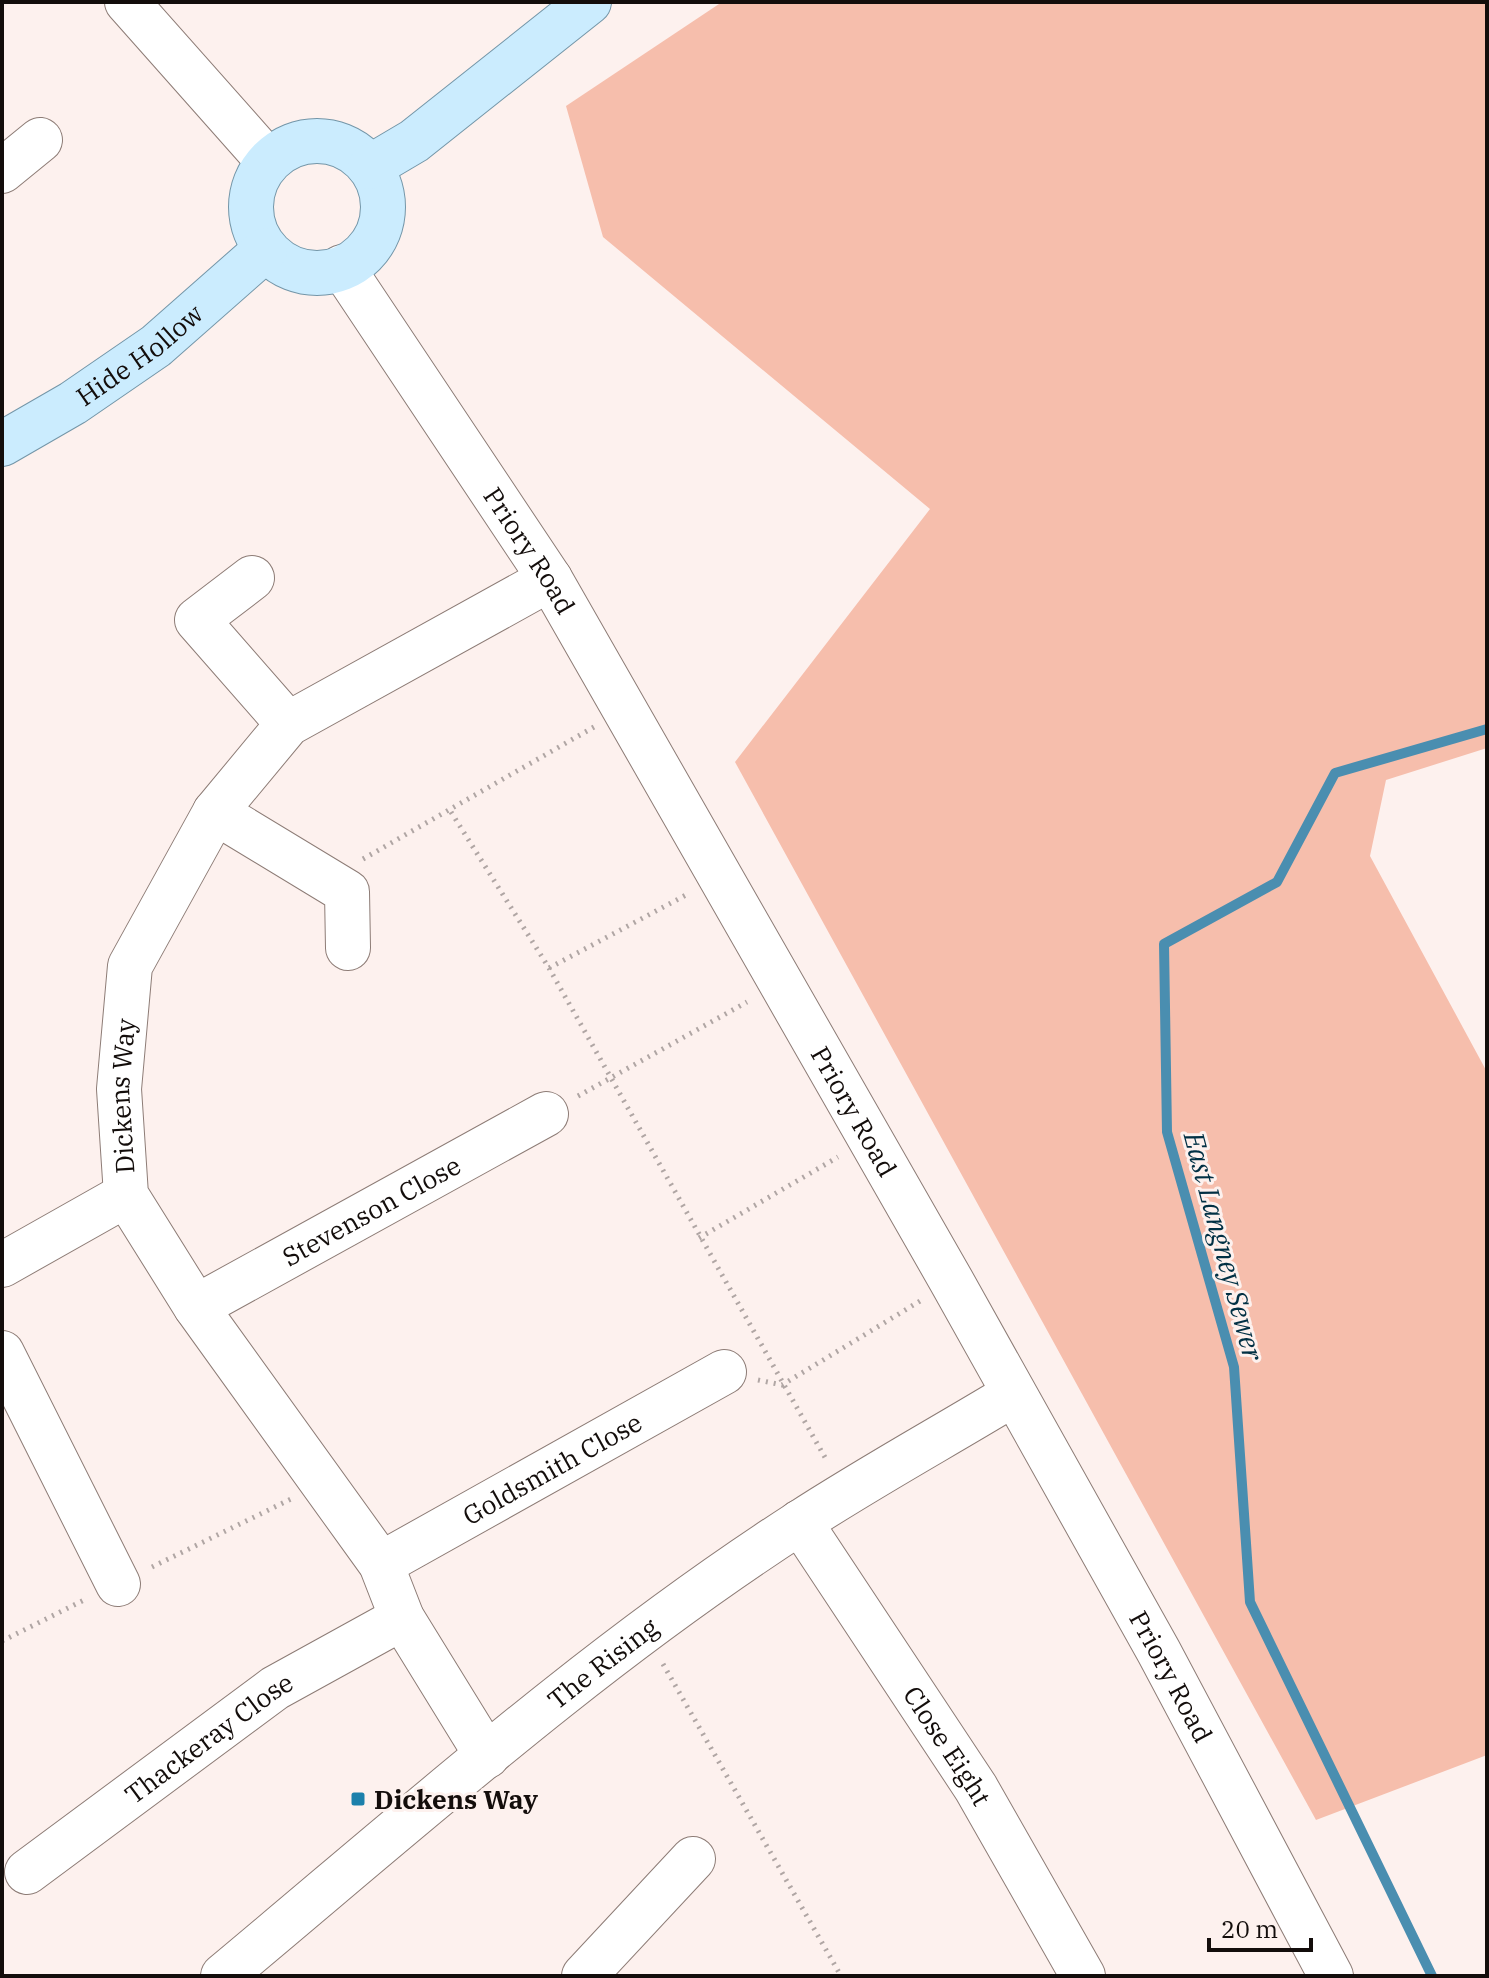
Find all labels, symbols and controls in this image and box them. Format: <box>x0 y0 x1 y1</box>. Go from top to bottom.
street label: Hide Hollow <box>69 296 209 413</box>
street label: Priory Road <box>476 480 583 620</box>
street label: Dickens Way <box>102 1017 142 1175</box>
street label: Priory Road <box>804 1040 905 1182</box>
water label: East Langney Sewer <box>1175 1127 1273 1365</box>
street label: Stevenson Close <box>276 1148 466 1273</box>
street label: Goldsmith Close <box>456 1405 648 1532</box>
street label: Priory Road <box>1122 1604 1221 1748</box>
street label: The Rising <box>540 1610 665 1716</box>
street label: Thackeray Close <box>118 1665 299 1811</box>
street label: Close Eight <box>896 1679 999 1811</box>
place label: Dickens Way <box>374 1782 538 1816</box>
marker: Dickens Way <box>349 1790 367 1808</box>
scale bar <box>1209 1902 1311 1952</box>
text: 20 m <box>1221 1913 1278 1945</box>

